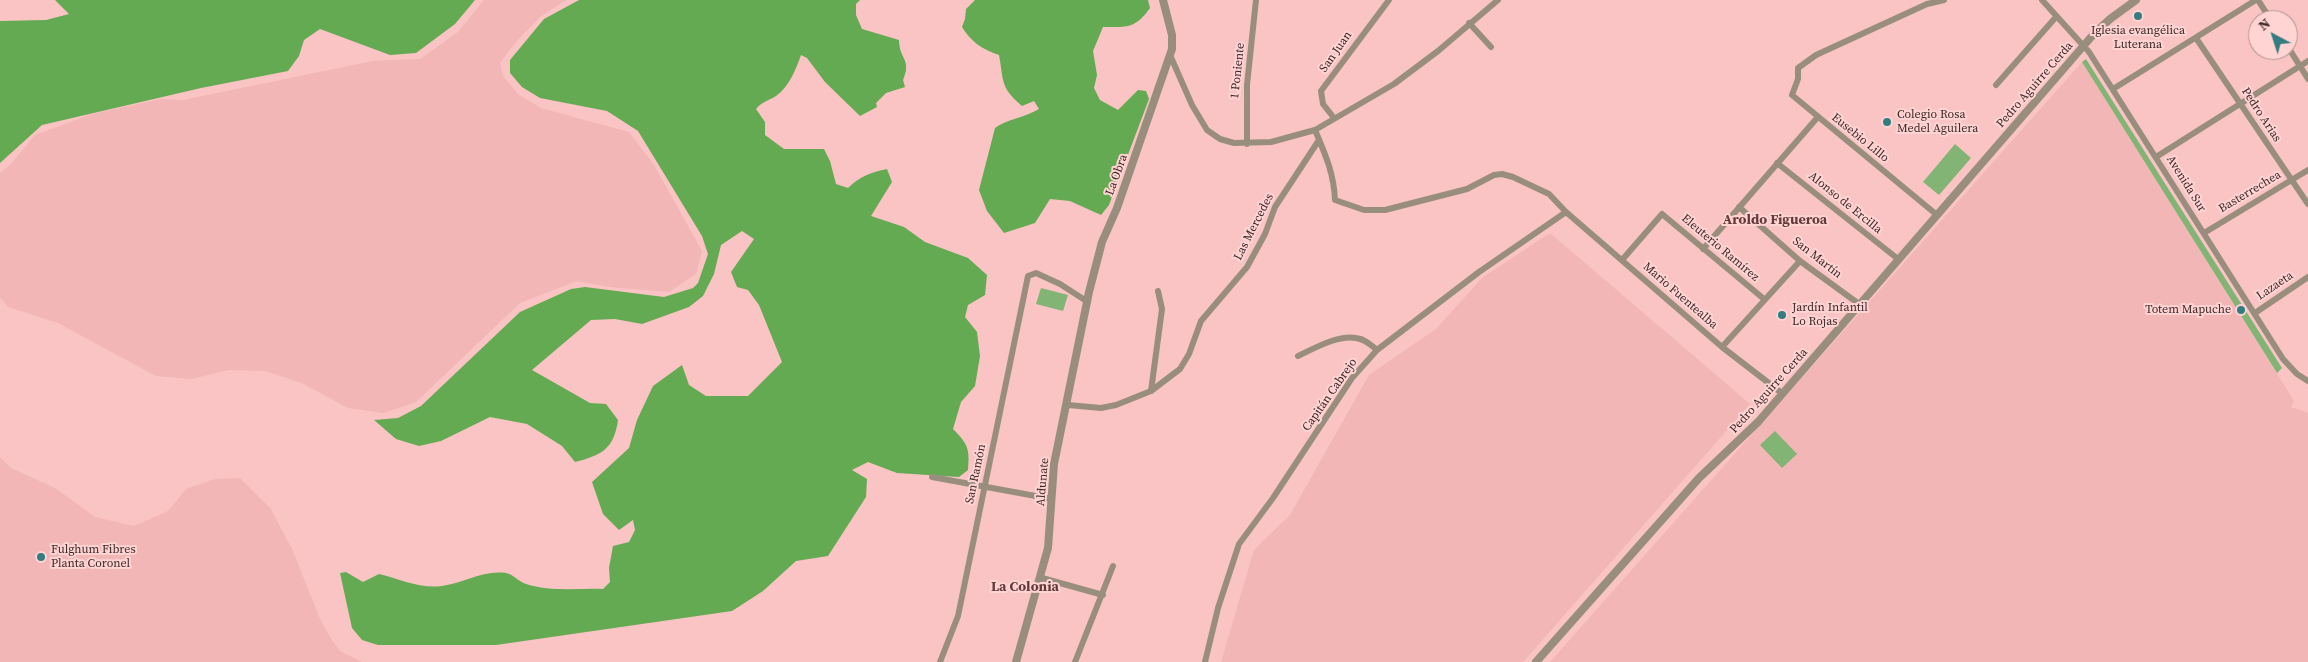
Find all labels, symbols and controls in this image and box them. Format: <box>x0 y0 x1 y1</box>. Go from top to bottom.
marker: Iglesia evangélica Luterana <box>2132 10 2144 22</box>
north arrow <box>2248 10 2298 60</box>
text: N <box>2254 13 2274 35</box>
place label: Iglesia evangélica Luterana <box>2091 24 2185 52</box>
street label: San Juan <box>1317 29 1355 75</box>
street label: Pedro Aguirre Cerda <box>1994 39 2076 131</box>
street label: 1 Poniente <box>1228 42 1248 100</box>
street label: Pedro Arias <box>2238 85 2284 145</box>
place label: Colegio Rosa Medel Aguilera <box>1897 108 1978 136</box>
street label: Eusebio Lillo <box>1828 110 1892 166</box>
marker: Colegio Rosa Medel Aguilera <box>1881 116 1893 128</box>
street label: La Obra <box>1103 153 1131 197</box>
street label: Avenida Sur <box>2163 153 2209 215</box>
street label: Basterrechea <box>2216 168 2284 216</box>
street label: Alonso de Ercilla <box>1805 169 1885 237</box>
street label: Las Mercedes <box>1231 191 1277 263</box>
street label: Eleuterio Ramírez <box>1678 211 1762 285</box>
district label: Aroldo Figueroa <box>1723 212 1827 228</box>
street label: San Martín <box>1789 234 1845 282</box>
street label: Mario Fuentealba <box>1640 260 1720 332</box>
street label: Lazaeta <box>2254 269 2296 303</box>
place label: Jardín Infantil Lo Rojas <box>1792 301 1868 329</box>
place label: Totem Mapuche <box>2145 303 2231 317</box>
marker: Totem Mapuche <box>2235 304 2247 316</box>
marker: Jardín Infantil Lo Rojas <box>1776 309 1788 321</box>
street label: Pedro Aguirre Cerda <box>1727 346 1811 436</box>
street label: Capitán Cabrejo <box>1300 356 1360 434</box>
street label: San Ramón <box>963 443 989 505</box>
street label: Aldunate <box>1034 457 1052 507</box>
place label: Fulghum Fibres Planta Coronel <box>51 543 136 571</box>
marker: Fulghum Fibres Planta Coronel <box>35 551 47 563</box>
district label: La Colonia <box>991 579 1059 595</box>

